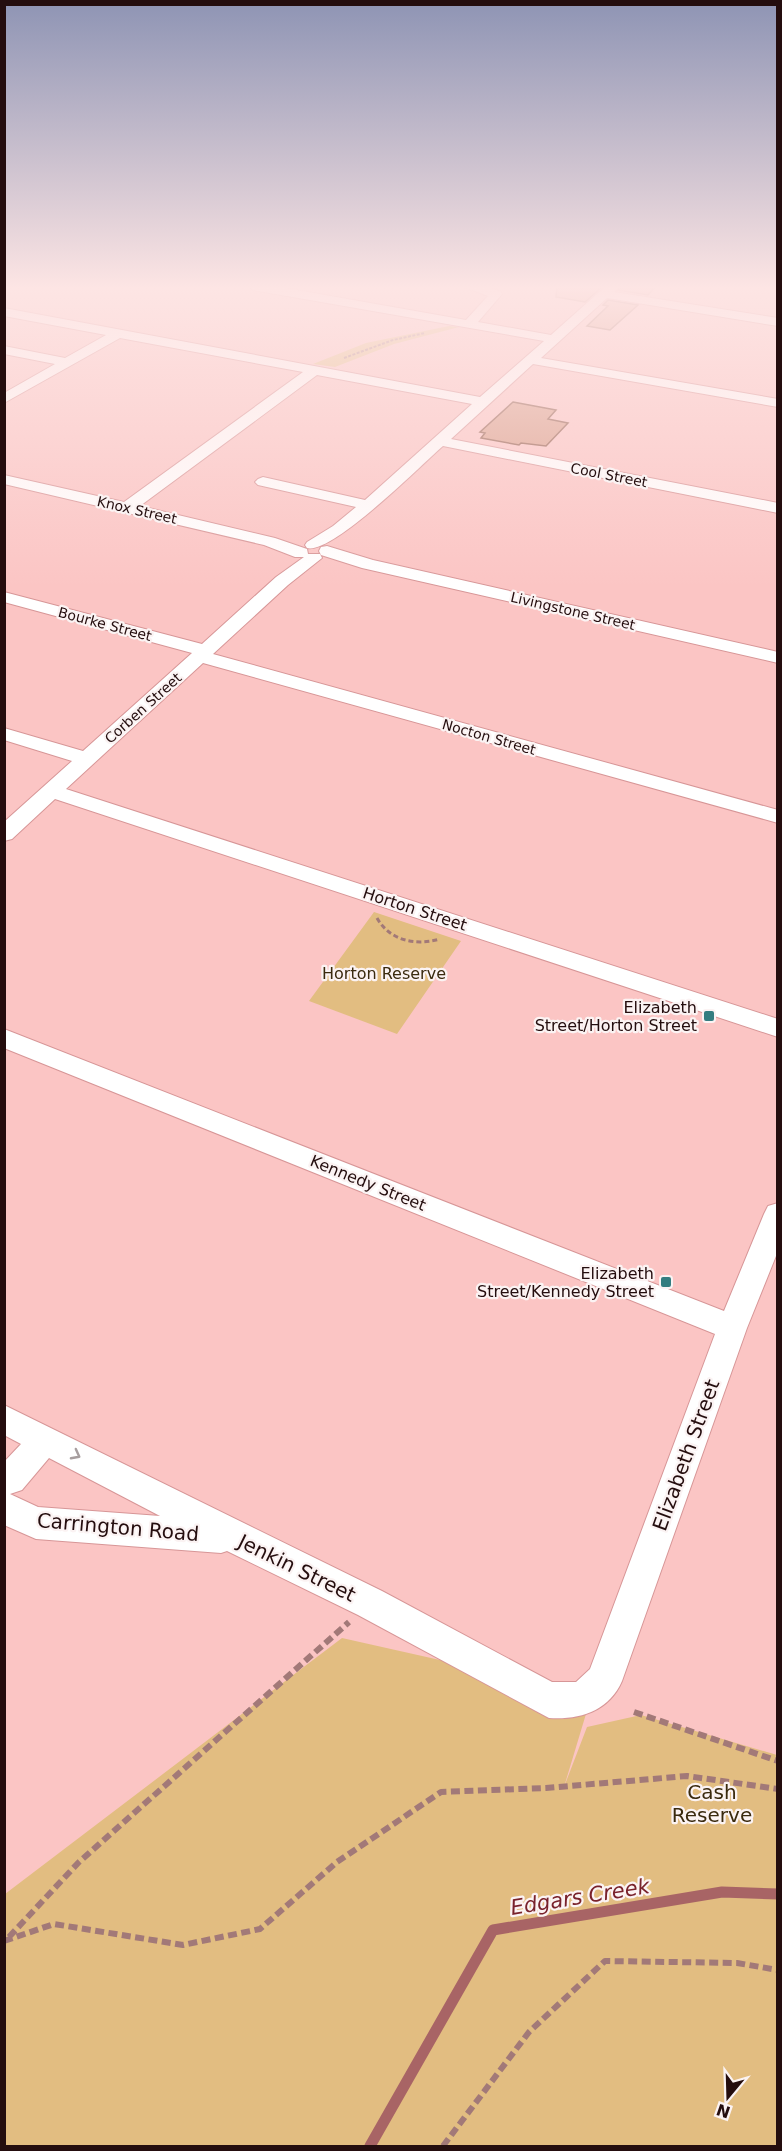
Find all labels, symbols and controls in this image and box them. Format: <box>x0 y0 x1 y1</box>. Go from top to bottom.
street label: Cool Street <box>569 460 649 490</box>
street label: Knox Street <box>96 493 179 527</box>
street label: Livingstone Street <box>509 589 637 633</box>
street label: Bourke Street <box>57 604 154 644</box>
street label: Corben Street <box>101 669 185 747</box>
street label: Nocton Street <box>440 716 538 758</box>
street label: Horton Street <box>361 883 469 935</box>
park label: Horton Reserve <box>322 964 446 983</box>
place label: Elizabeth Street/Horton Street <box>535 998 697 1035</box>
marker: Elizabeth Street/Horton Street <box>702 1009 716 1023</box>
street label: Kennedy Street <box>307 1151 429 1215</box>
place label: Elizabeth Street/Kennedy Street <box>477 1264 654 1301</box>
marker: Elizabeth Street/Kennedy Street <box>659 1275 673 1289</box>
street label: Elizabeth Street <box>648 1376 725 1534</box>
one-way arrow <box>69 1448 80 1459</box>
street label: Carrington Road <box>36 1508 200 1546</box>
street label: Jenkin Street <box>232 1528 360 1607</box>
park label: Cash Reserve <box>672 1780 752 1827</box>
water label: Edgars Creek <box>509 1874 652 1920</box>
north arrow <box>698 2067 758 2127</box>
text: N <box>714 2100 733 2122</box>

